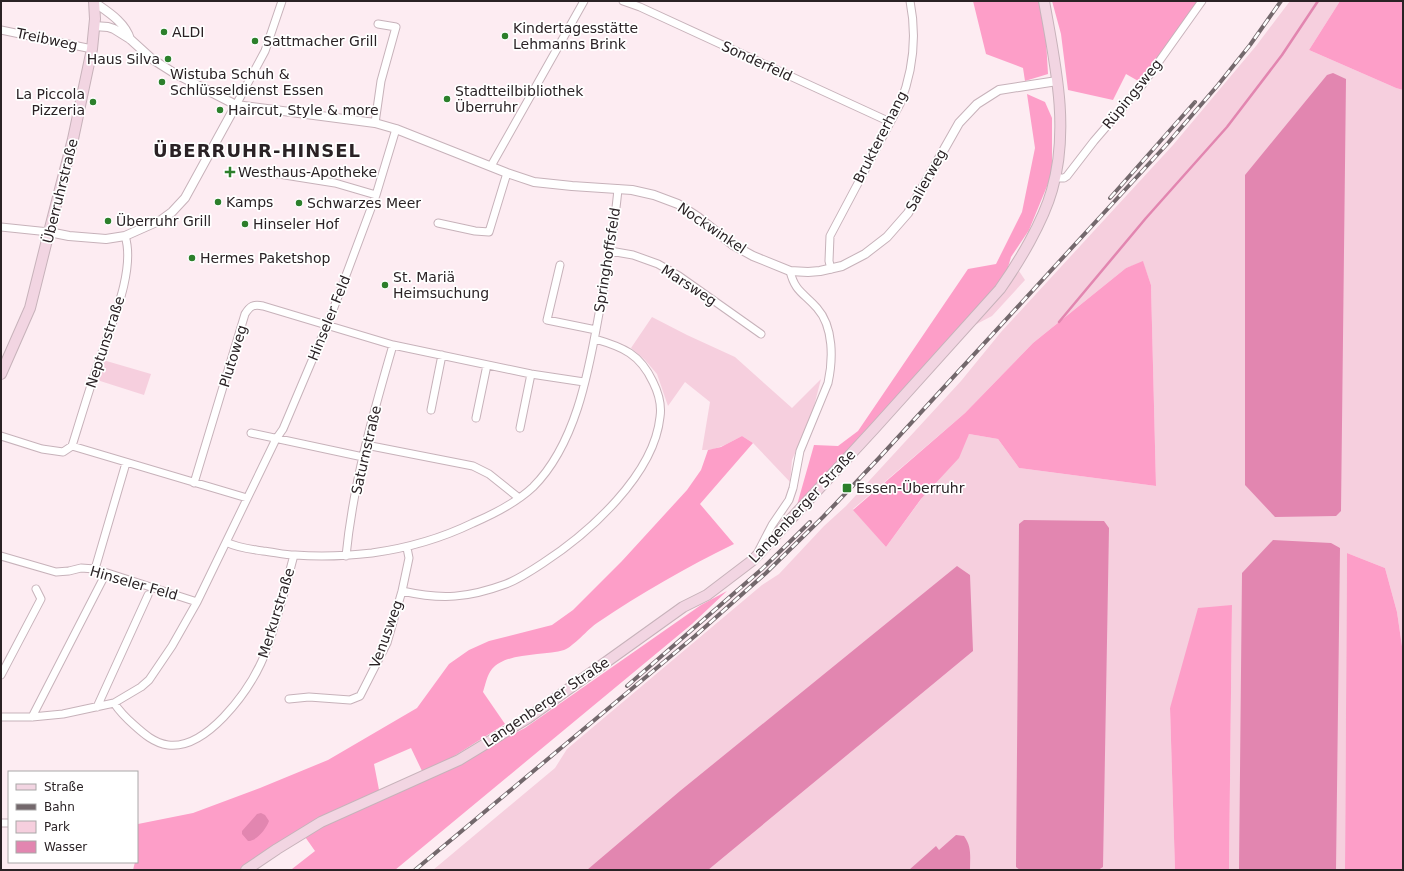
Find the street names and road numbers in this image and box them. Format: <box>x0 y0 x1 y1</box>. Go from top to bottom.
street label: Treibweg <box>14 24 79 53</box>
street label: Sonderfeld <box>719 38 795 84</box>
street label: Rüpingsweg <box>1099 56 1165 132</box>
street label: Bruktererhang <box>850 88 910 186</box>
street label: Überruhrstraße <box>38 137 81 245</box>
street label: Salierweg <box>902 146 950 214</box>
street label: Nockwinkel <box>675 199 749 257</box>
street label: Springhoffsfeld <box>591 206 623 314</box>
street label: Marsweg <box>658 261 720 309</box>
street label: Hinseler Feld <box>305 273 353 363</box>
street label: Neptunstraße <box>83 294 127 390</box>
street label: Plutoweg <box>216 323 250 389</box>
street label: Saturnstraße <box>348 404 384 496</box>
street label: Langenberger Straße <box>746 446 858 566</box>
street label: Hinseler Feld <box>88 563 180 603</box>
street label: Merkurstraße <box>255 566 297 660</box>
street label: Venusweg <box>366 598 406 670</box>
street label: Langenberger Straße <box>480 654 612 750</box>

